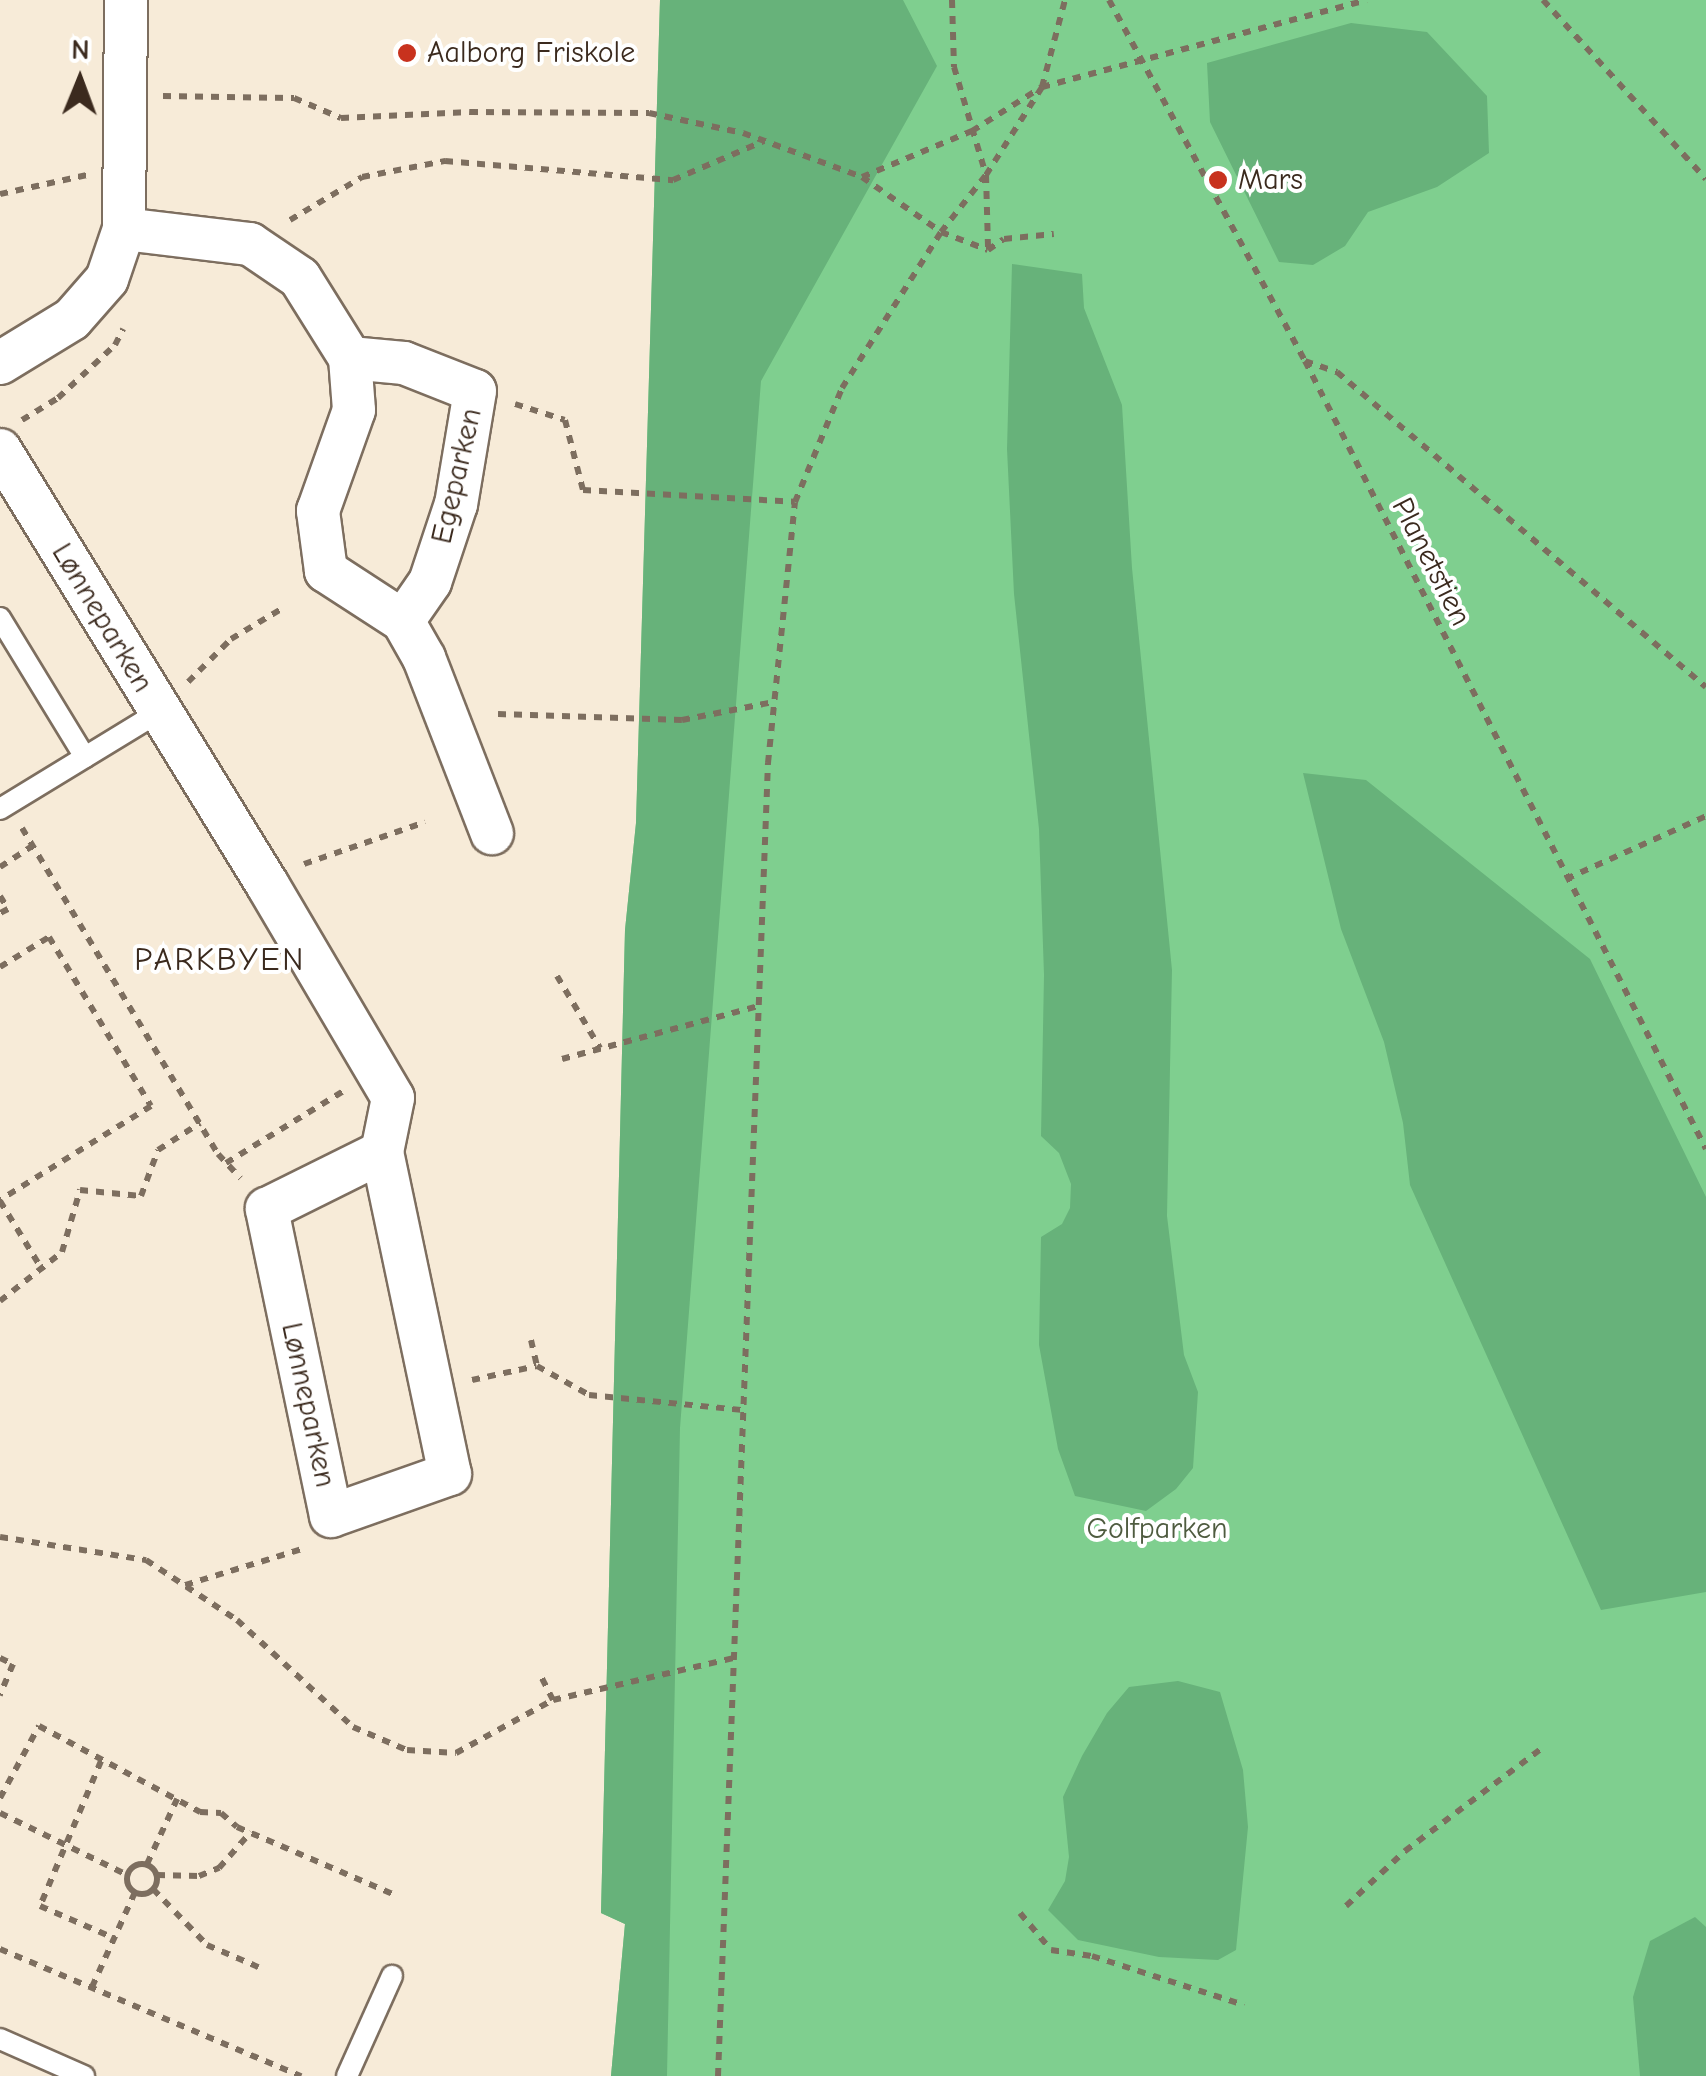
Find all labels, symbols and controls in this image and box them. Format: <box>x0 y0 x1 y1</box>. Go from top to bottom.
north arrow <box>30 30 130 130</box>
text: N <box>71 34 90 66</box>
place label: Aalborg Friskole <box>427 35 635 71</box>
marker: Aalborg Friskole <box>396 42 418 64</box>
place label: Mars <box>1238 162 1303 198</box>
marker: Mars <box>1207 169 1229 191</box>
street label: Egeparken <box>424 405 490 547</box>
street label: Planetstien <box>1384 492 1478 632</box>
street label: Lønneparken <box>43 537 161 699</box>
district label: PARKBYEN <box>134 941 306 979</box>
street label: Lønneparken <box>273 1319 343 1491</box>
park label: Golfparken <box>1086 1511 1228 1547</box>

